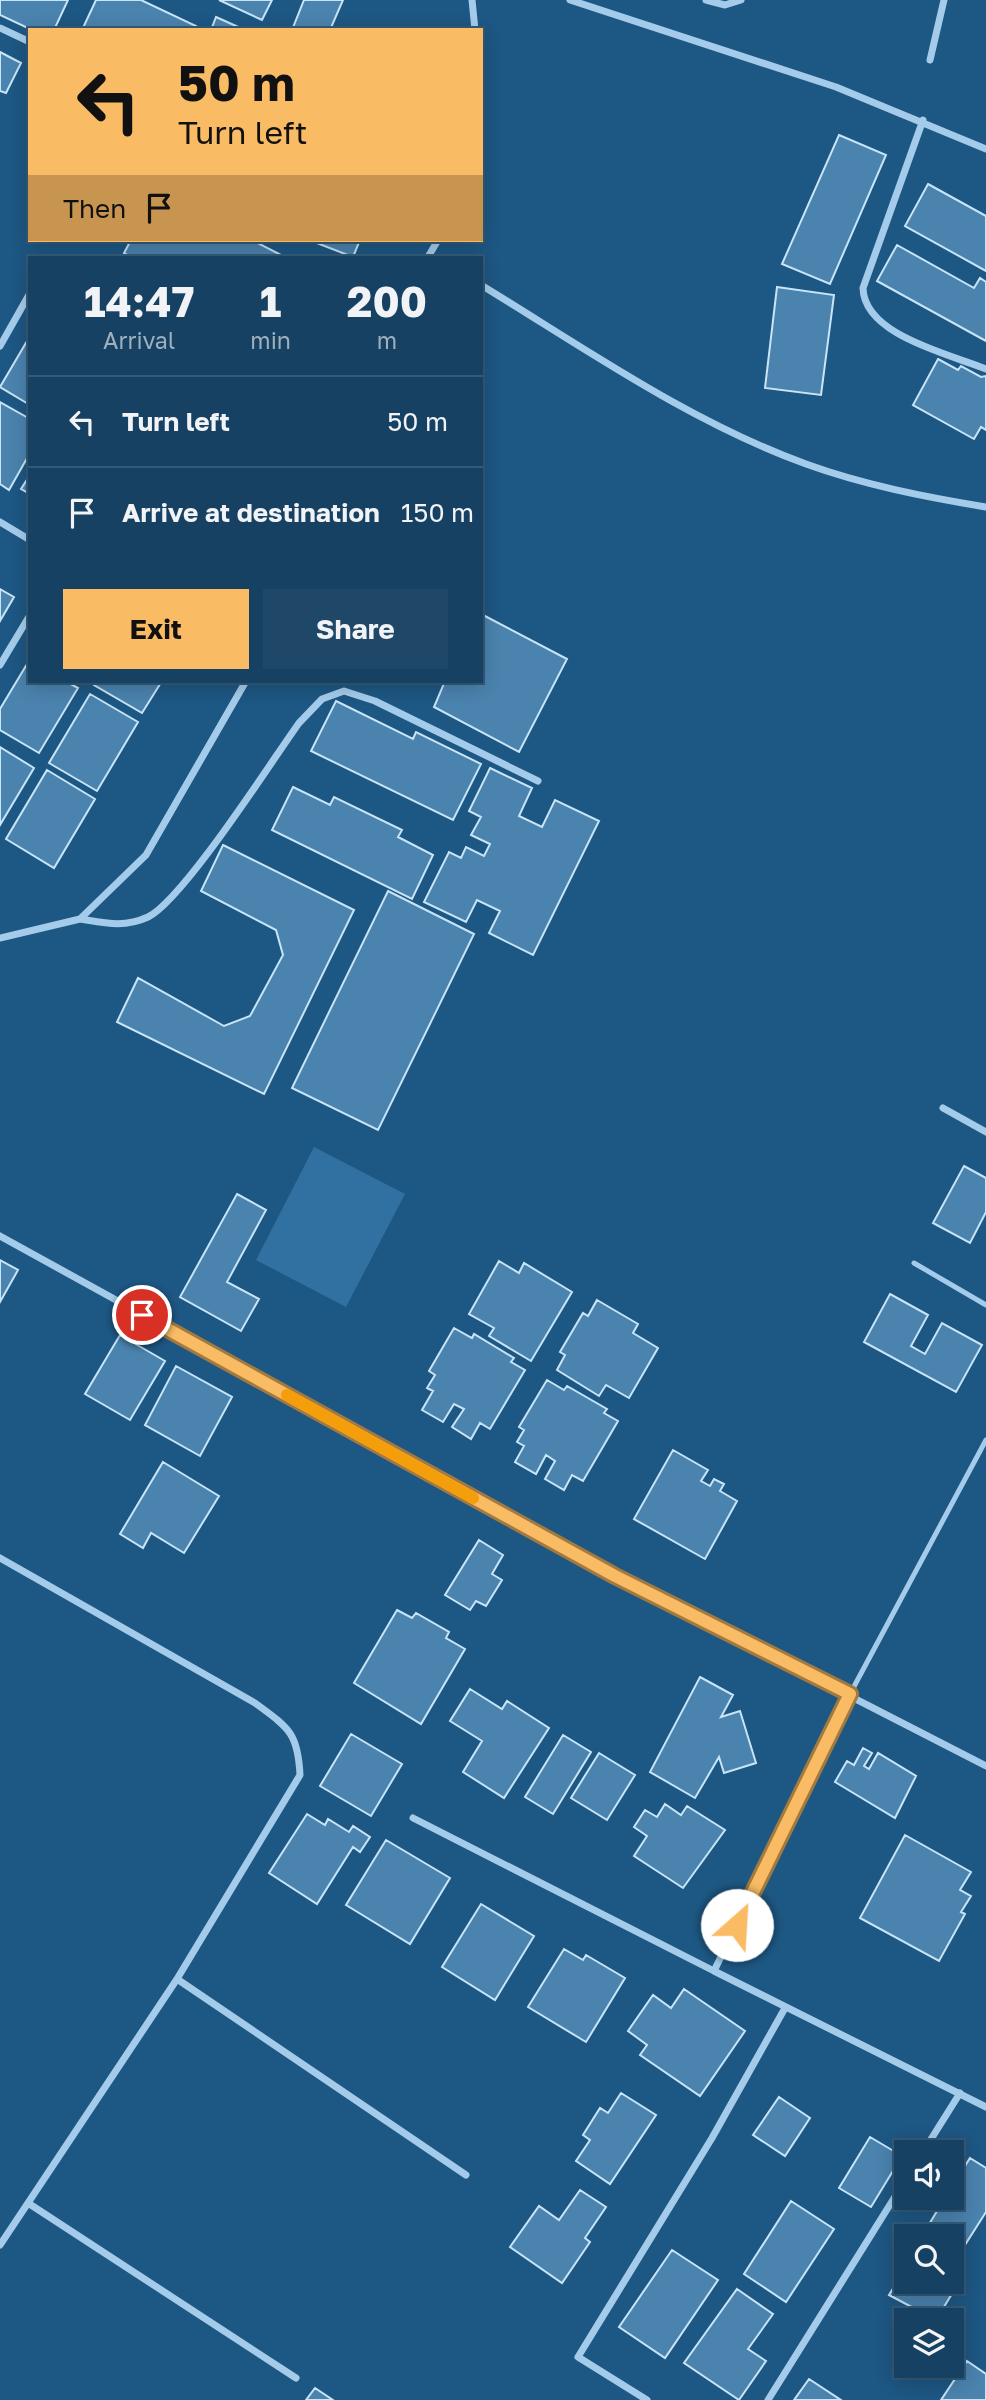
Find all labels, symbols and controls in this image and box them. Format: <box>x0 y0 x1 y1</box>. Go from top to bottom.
text: 50 m <box>178 53 295 112</box>
icon: left <box>63 56 154 147</box>
text: Turn left <box>178 113 307 151</box>
icon: arrive <box>140 189 178 227</box>
text: Then <box>63 193 126 224</box>
text: 14:47 <box>84 276 194 326</box>
text: 1 <box>260 276 281 326</box>
text: 200 <box>347 276 427 326</box>
text: Arrival <box>103 326 175 354</box>
text: min <box>250 326 291 354</box>
text: m <box>377 326 397 354</box>
icon: left <box>63 403 101 441</box>
text: Turn left <box>122 406 230 437</box>
text: 50 m <box>387 406 448 437</box>
icon: arrive <box>63 494 101 532</box>
text: Arrive at destination <box>122 497 380 528</box>
text: 150 m <box>401 497 474 528</box>
button: Exit <box>63 589 249 669</box>
button: Share <box>263 589 448 669</box>
pin <box>112 1285 172 1345</box>
icon: arrive <box>123 1296 161 1334</box>
position arrow <box>700 1888 774 1962</box>
map controls <box>894 2140 964 2378</box>
button: sound <box>894 2140 964 2210</box>
button: search <box>894 2224 964 2294</box>
button: layers <box>894 2308 964 2378</box>

